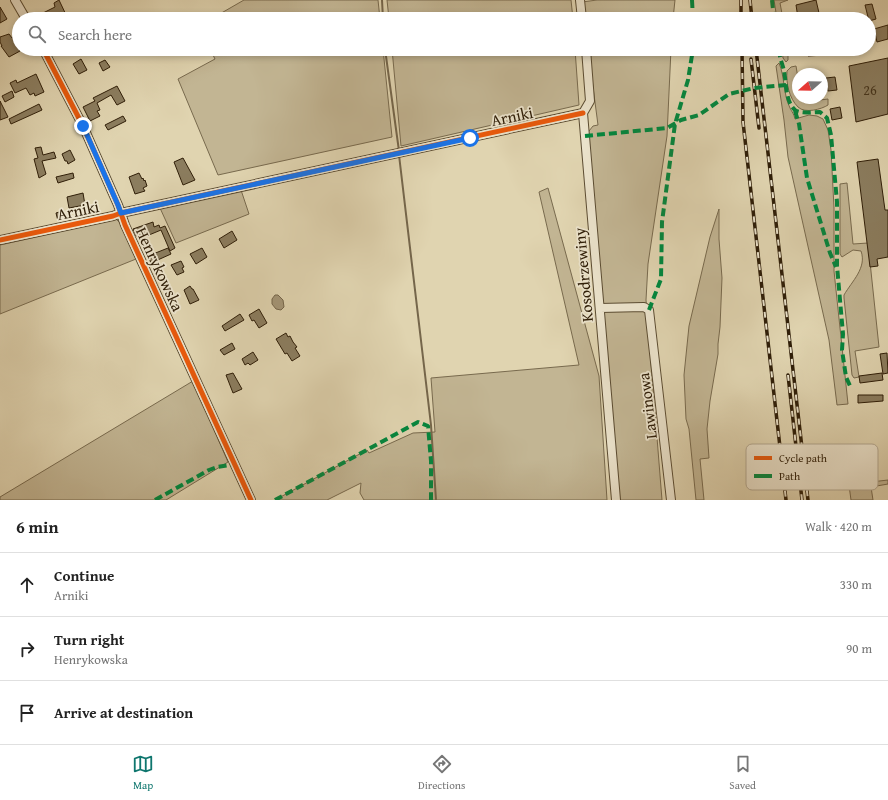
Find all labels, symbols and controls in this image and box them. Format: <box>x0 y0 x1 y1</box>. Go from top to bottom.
search box <box>12 12 876 56</box>
icon: search <box>26 23 48 45</box>
text: Search here <box>58 24 132 45</box>
north arrow <box>792 68 828 104</box>
house number: 26 <box>863 80 877 100</box>
street label: Arniki <box>489 100 536 132</box>
route end <box>74 117 92 135</box>
route start <box>461 129 479 147</box>
street label: Arniki <box>55 194 102 226</box>
street label: Henrykowska <box>130 223 190 316</box>
street label: Kosodrzewiny <box>567 227 599 323</box>
street label: Lawinowa <box>631 371 663 440</box>
legend <box>746 444 878 490</box>
text: Cycle path <box>779 450 828 466</box>
text: Path <box>779 468 801 484</box>
text: 6 min <box>16 514 58 539</box>
text: Walk · 420 m <box>805 517 872 536</box>
text: Continue <box>54 565 115 586</box>
icon: ahead <box>16 574 38 596</box>
text: 330 m <box>840 575 872 594</box>
text: Arniki <box>54 586 88 605</box>
text: Turn right <box>54 629 125 650</box>
icon: right <box>16 638 38 660</box>
text: 90 m <box>846 639 872 658</box>
text: Henrykowska <box>54 650 128 669</box>
icon: arrive <box>16 702 38 724</box>
text: Arrive at destination <box>54 702 193 723</box>
tab: Map <box>132 753 154 793</box>
tab: Directions <box>418 753 465 793</box>
tab: Saved <box>729 753 756 793</box>

